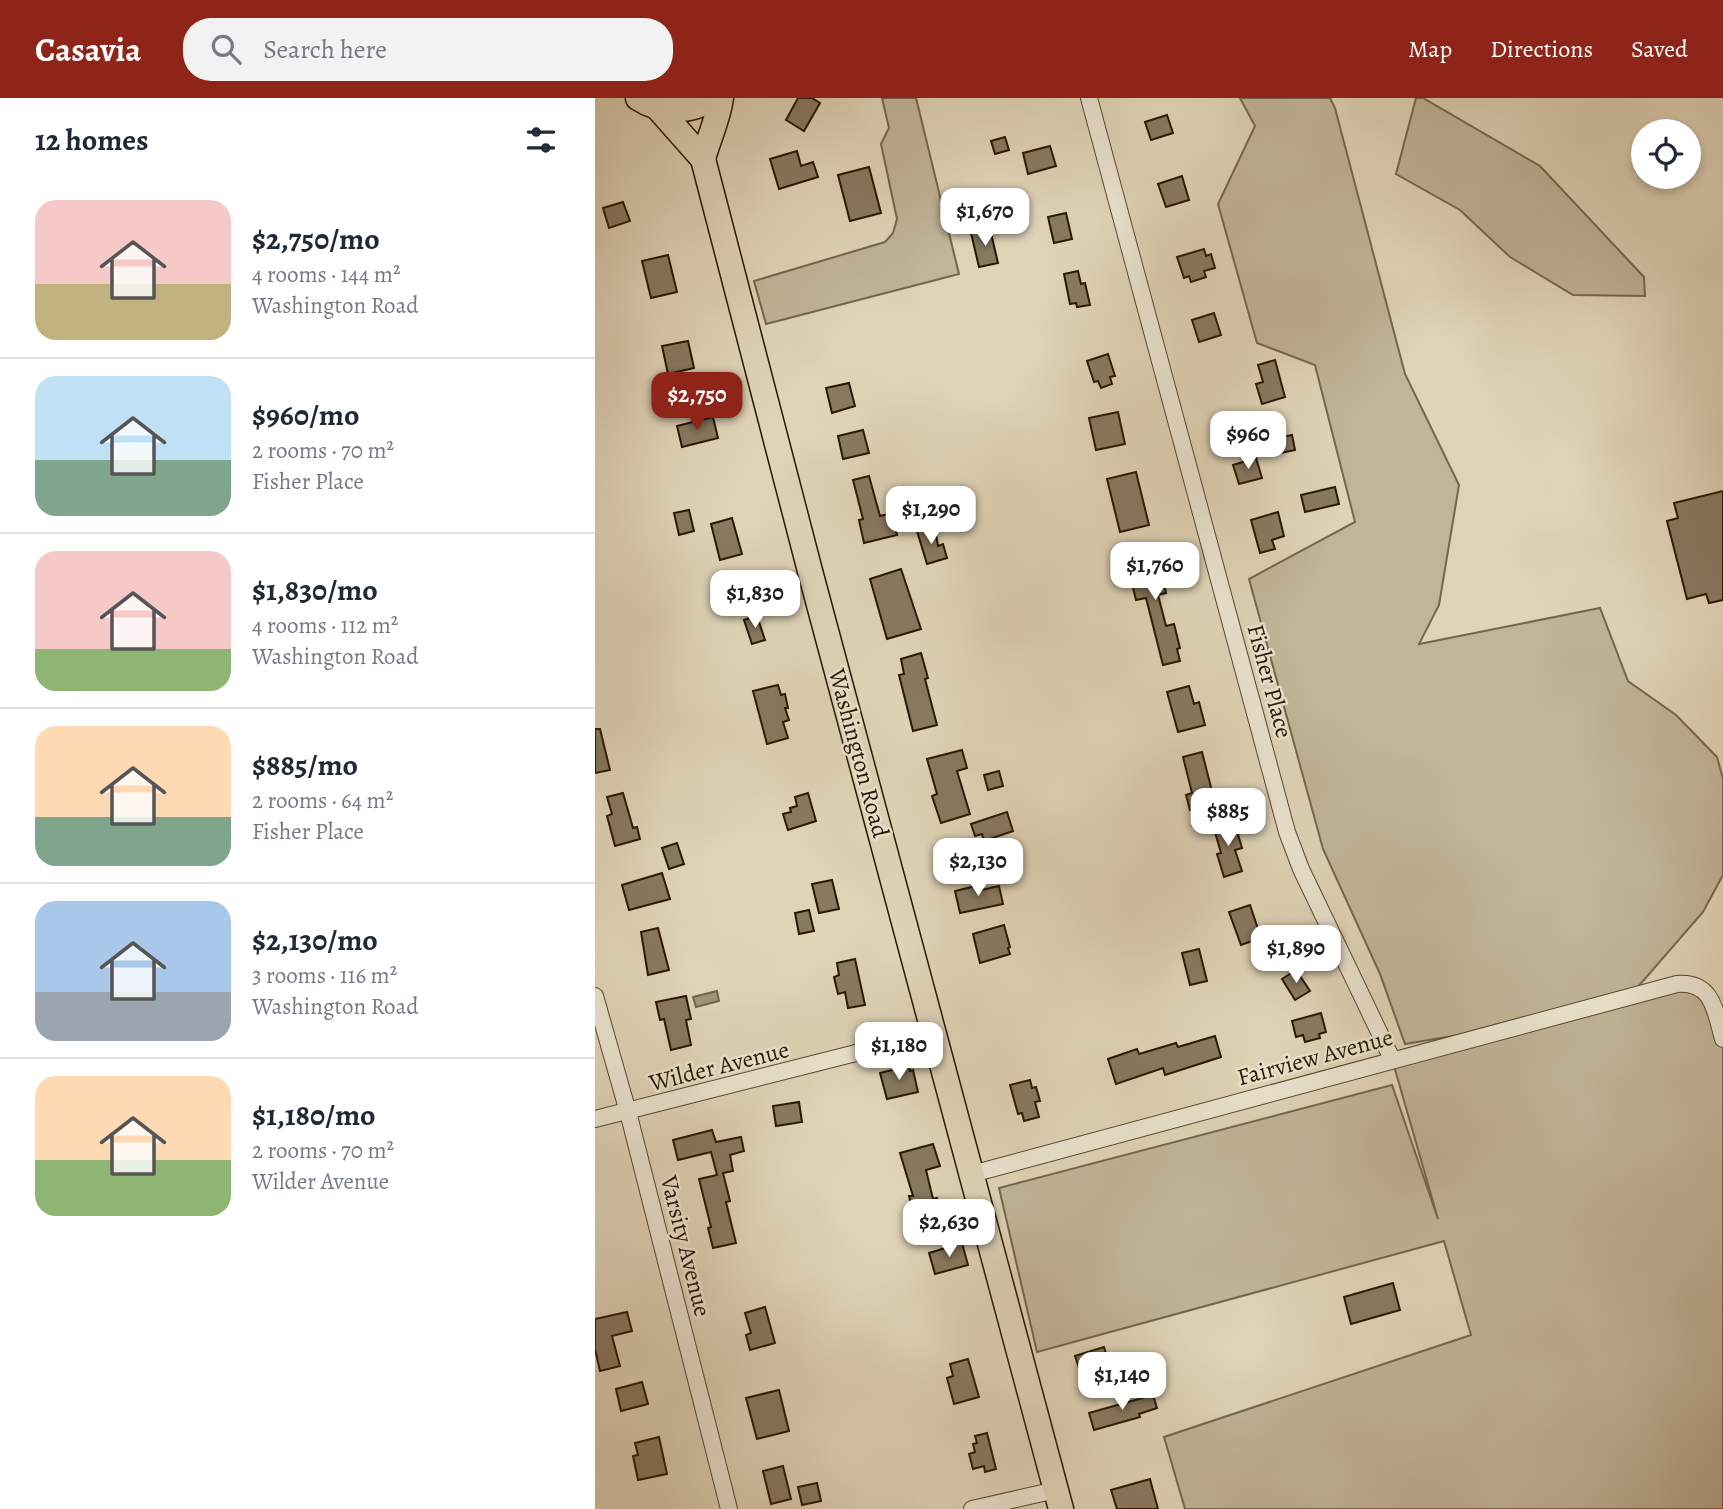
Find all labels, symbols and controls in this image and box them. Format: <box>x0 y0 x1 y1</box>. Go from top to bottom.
search box <box>183 18 673 81</box>
text: Casavia <box>35 27 141 72</box>
icon: search <box>207 30 245 68</box>
text: Search here <box>263 32 387 67</box>
text: Map <box>1408 33 1452 65</box>
text: Directions <box>1490 33 1593 65</box>
text: Saved <box>1631 33 1688 65</box>
map controls <box>1631 119 1701 189</box>
button: locate <box>1631 119 1701 189</box>
text: 12 homes <box>35 120 148 160</box>
icon: filters <box>522 121 560 159</box>
pin: $1,670 <box>928 188 1042 248</box>
text: $1,670 <box>956 195 1014 226</box>
text: $2,750/mo <box>252 219 380 259</box>
icon: home <box>91 228 175 312</box>
text: 4 rooms · 144 m² <box>252 259 400 290</box>
text: Washington Road <box>252 290 419 321</box>
pin: $2,750 <box>640 372 754 432</box>
text: $2,750 <box>667 379 727 410</box>
text: $960/mo <box>252 395 359 435</box>
icon: home <box>91 404 175 488</box>
pin: $960 <box>1207 412 1289 471</box>
text: $960 <box>1226 418 1270 449</box>
text: 2 rooms · 70 m² <box>252 435 394 466</box>
text: Fisher Place <box>252 466 364 497</box>
pin: $1,290 <box>874 486 988 546</box>
text: $1,290 <box>902 493 960 524</box>
pin: $1,760 <box>1098 542 1212 602</box>
text: $1,760 <box>1126 549 1184 580</box>
text: $1,830/mo <box>252 570 378 610</box>
pin: $1,830 <box>698 570 812 630</box>
text: $1,830 <box>726 577 784 608</box>
icon: home <box>91 579 175 663</box>
text: 4 rooms · 112 m² <box>252 610 398 641</box>
street label: Fisher Place <box>1239 621 1301 741</box>
text: Washington Road <box>252 641 419 672</box>
street label: Washington Road <box>821 664 897 841</box>
text: $885/mo <box>252 745 358 785</box>
icon: home <box>91 754 175 838</box>
text: 2 rooms · 64 m² <box>252 785 393 816</box>
pin: $885 <box>1187 788 1269 848</box>
text: $885 <box>1207 795 1249 826</box>
text: Fisher Place <box>252 816 364 847</box>
pin: $2,130 <box>921 838 1035 898</box>
text: $2,130 <box>949 845 1007 876</box>
text: $2,130/mo <box>252 920 378 960</box>
pin: $1,890 <box>1239 926 1353 985</box>
icon: home <box>91 929 175 1013</box>
text: $1,890 <box>1267 932 1325 963</box>
text: 3 rooms · 116 m² <box>252 960 397 991</box>
text: Washington Road <box>252 991 419 1022</box>
street label: Fairview Avenue <box>1234 1021 1396 1093</box>
pin: $1,180 <box>842 1023 956 1082</box>
text: $1,180 <box>871 1029 927 1060</box>
street label: Wilder Avenue <box>645 1033 792 1099</box>
text: $1,180/mo <box>252 1095 376 1135</box>
icon: home <box>91 1104 175 1188</box>
text: 2 rooms · 70 m² <box>252 1135 394 1166</box>
text: Wilder Avenue <box>252 1166 389 1197</box>
street label: Varsity Avenue <box>653 1171 719 1320</box>
pin: $2,630 <box>892 1200 1006 1259</box>
text: $2,630 <box>919 1206 979 1237</box>
pin: $1,140 <box>1065 1352 1179 1412</box>
text: $1,140 <box>1094 1359 1150 1390</box>

